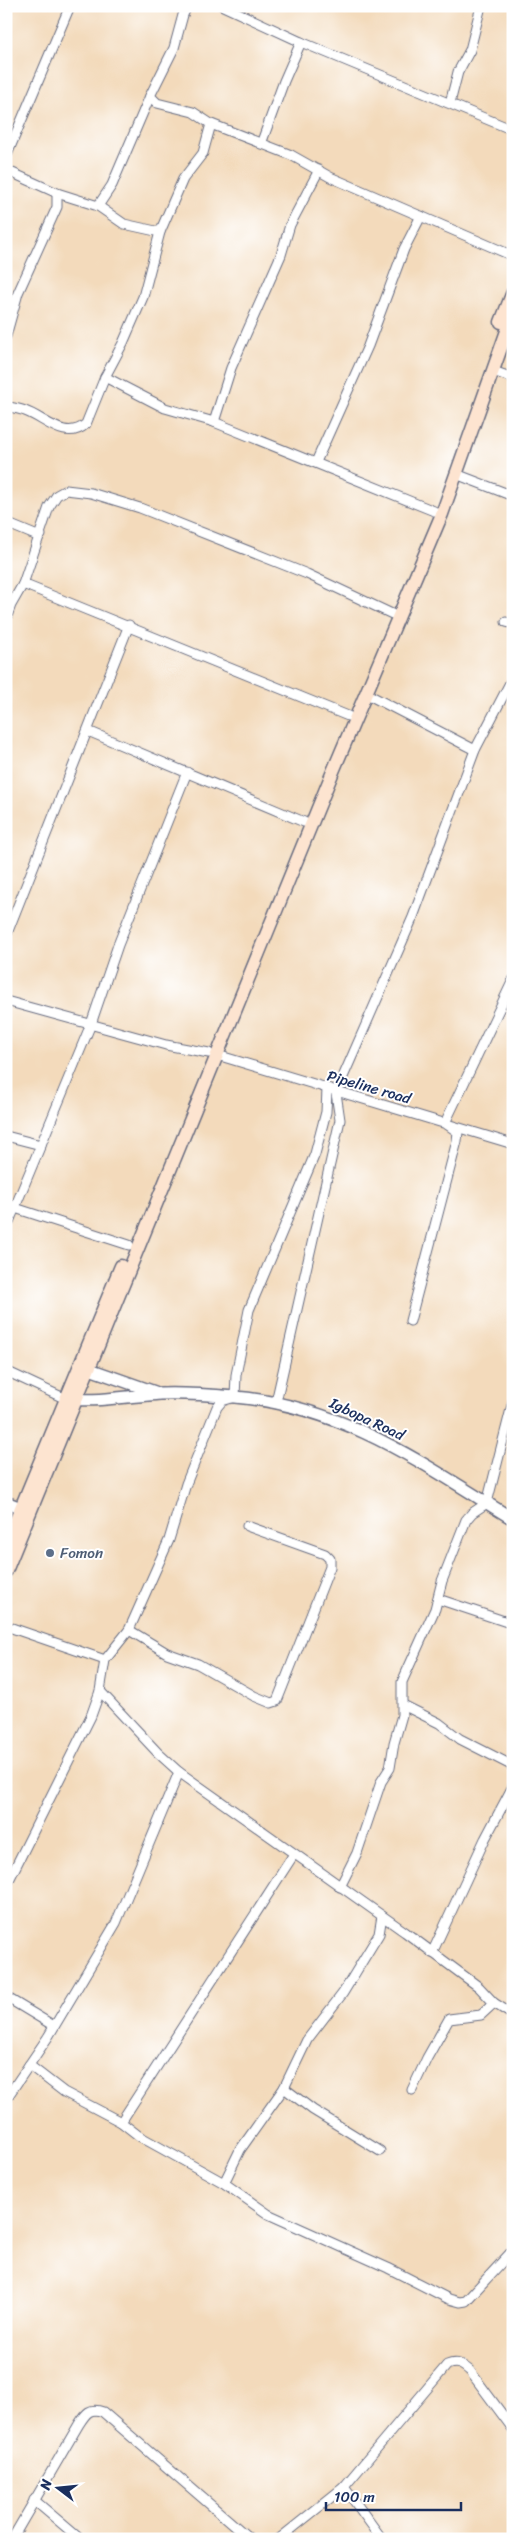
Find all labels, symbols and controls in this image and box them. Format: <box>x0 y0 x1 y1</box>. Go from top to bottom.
street label: Pipeline road <box>324 1063 415 1112</box>
street label: Igbopa Road <box>324 1390 410 1448</box>
place label: Fomon <box>60 1540 103 1566</box>
marker: Fomon <box>44 1547 56 1559</box>
north arrow <box>32 2462 82 2512</box>
text: N <box>32 2476 59 2494</box>
scale bar <box>326 2480 462 2512</box>
text: 100 m <box>334 2484 375 2510</box>

